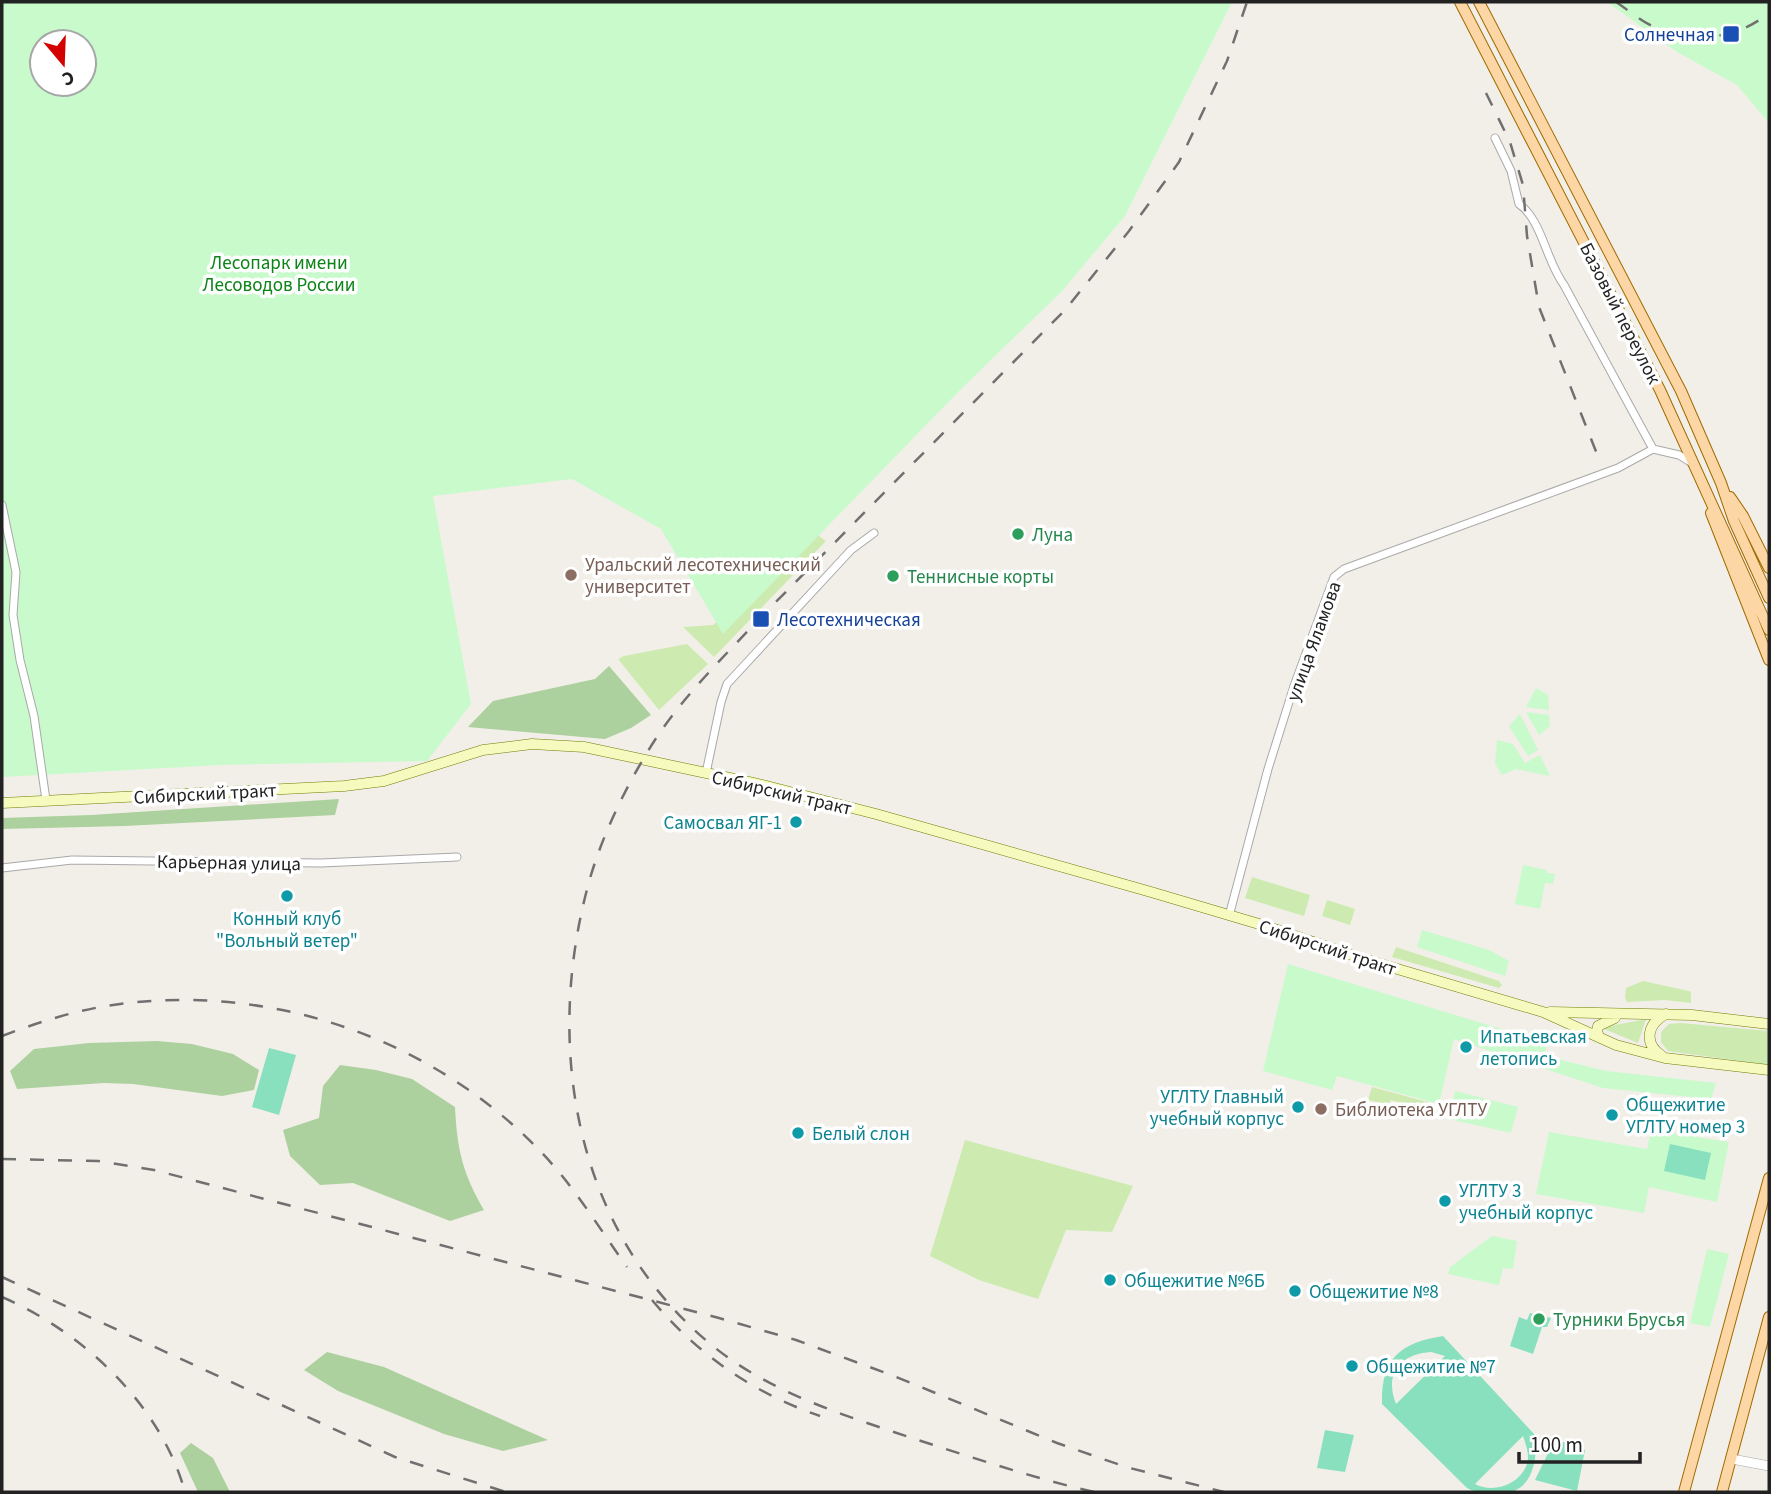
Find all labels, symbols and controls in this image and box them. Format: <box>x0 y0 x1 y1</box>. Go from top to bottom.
place label: Солнечная <box>1624 22 1715 49</box>
marker: Солнечная <box>1721 24 1741 44</box>
north arrow <box>28 28 98 98</box>
text: С <box>58 63 78 92</box>
street label: Базовый переулок <box>1572 238 1667 389</box>
park label: Лесопарк имени Лесоводов России <box>203 250 355 299</box>
place label: Луна <box>1032 522 1073 549</box>
marker: Луна <box>1010 526 1026 542</box>
place label: Уральский лесотехнический университет <box>585 552 821 601</box>
place label: Теннисные корты <box>907 564 1054 591</box>
marker: Уральский лесотехнический университет <box>563 567 579 583</box>
marker: Теннисные корты <box>885 568 901 584</box>
street label: улица Яламова <box>1280 578 1349 705</box>
place label: Лесотехническая <box>777 607 921 634</box>
marker: Лесотехническая <box>751 609 771 629</box>
street label: Сибирский тракт <box>709 764 855 823</box>
street label: Сибирский тракт <box>133 777 277 812</box>
place label: Самосвал ЯГ-1 <box>663 810 782 837</box>
marker: Самосвал ЯГ-1 <box>788 814 804 830</box>
street label: Карьерная улица <box>157 849 301 878</box>
marker: Конный клуб "Вольный ветер" <box>279 888 295 904</box>
place label: Конный клуб "Вольный ветер" <box>216 906 358 955</box>
street label: Сибирский тракт <box>1255 913 1400 983</box>
place label: Ипатьевская летопись <box>1480 1024 1587 1073</box>
marker: Ипатьевская летопись <box>1458 1039 1474 1055</box>
place label: УГЛТУ Главный учебный корпус <box>1150 1084 1284 1133</box>
place label: Общежитие УГЛТУ номер 3 <box>1626 1092 1745 1141</box>
place label: Библиотека УГЛТУ <box>1335 1097 1488 1124</box>
marker: УГЛТУ Главный учебный корпус <box>1290 1099 1306 1115</box>
marker: Библиотека УГЛТУ <box>1313 1101 1329 1117</box>
marker: Общежитие УГЛТУ номер 3 <box>1604 1107 1620 1123</box>
place label: Белый слон <box>812 1121 910 1148</box>
marker: Белый слон <box>790 1125 806 1141</box>
place label: УГЛТУ 3 учебный корпус <box>1459 1178 1594 1227</box>
marker: УГЛТУ 3 учебный корпус <box>1437 1193 1453 1209</box>
place label: Общежитие №6Б <box>1124 1268 1265 1295</box>
marker: Общежитие №6Б <box>1102 1272 1118 1288</box>
place label: Общежитие №8 <box>1309 1279 1439 1306</box>
marker: Общежитие №8 <box>1287 1283 1303 1299</box>
place label: Турники Брусья <box>1553 1307 1685 1334</box>
marker: Турники Брусья <box>1531 1311 1547 1327</box>
place label: Общежитие №7 <box>1366 1354 1496 1381</box>
marker: Общежитие №7 <box>1344 1358 1360 1374</box>
scale bar <box>1519 1420 1640 1464</box>
text: 100 m <box>1530 1430 1583 1460</box>

